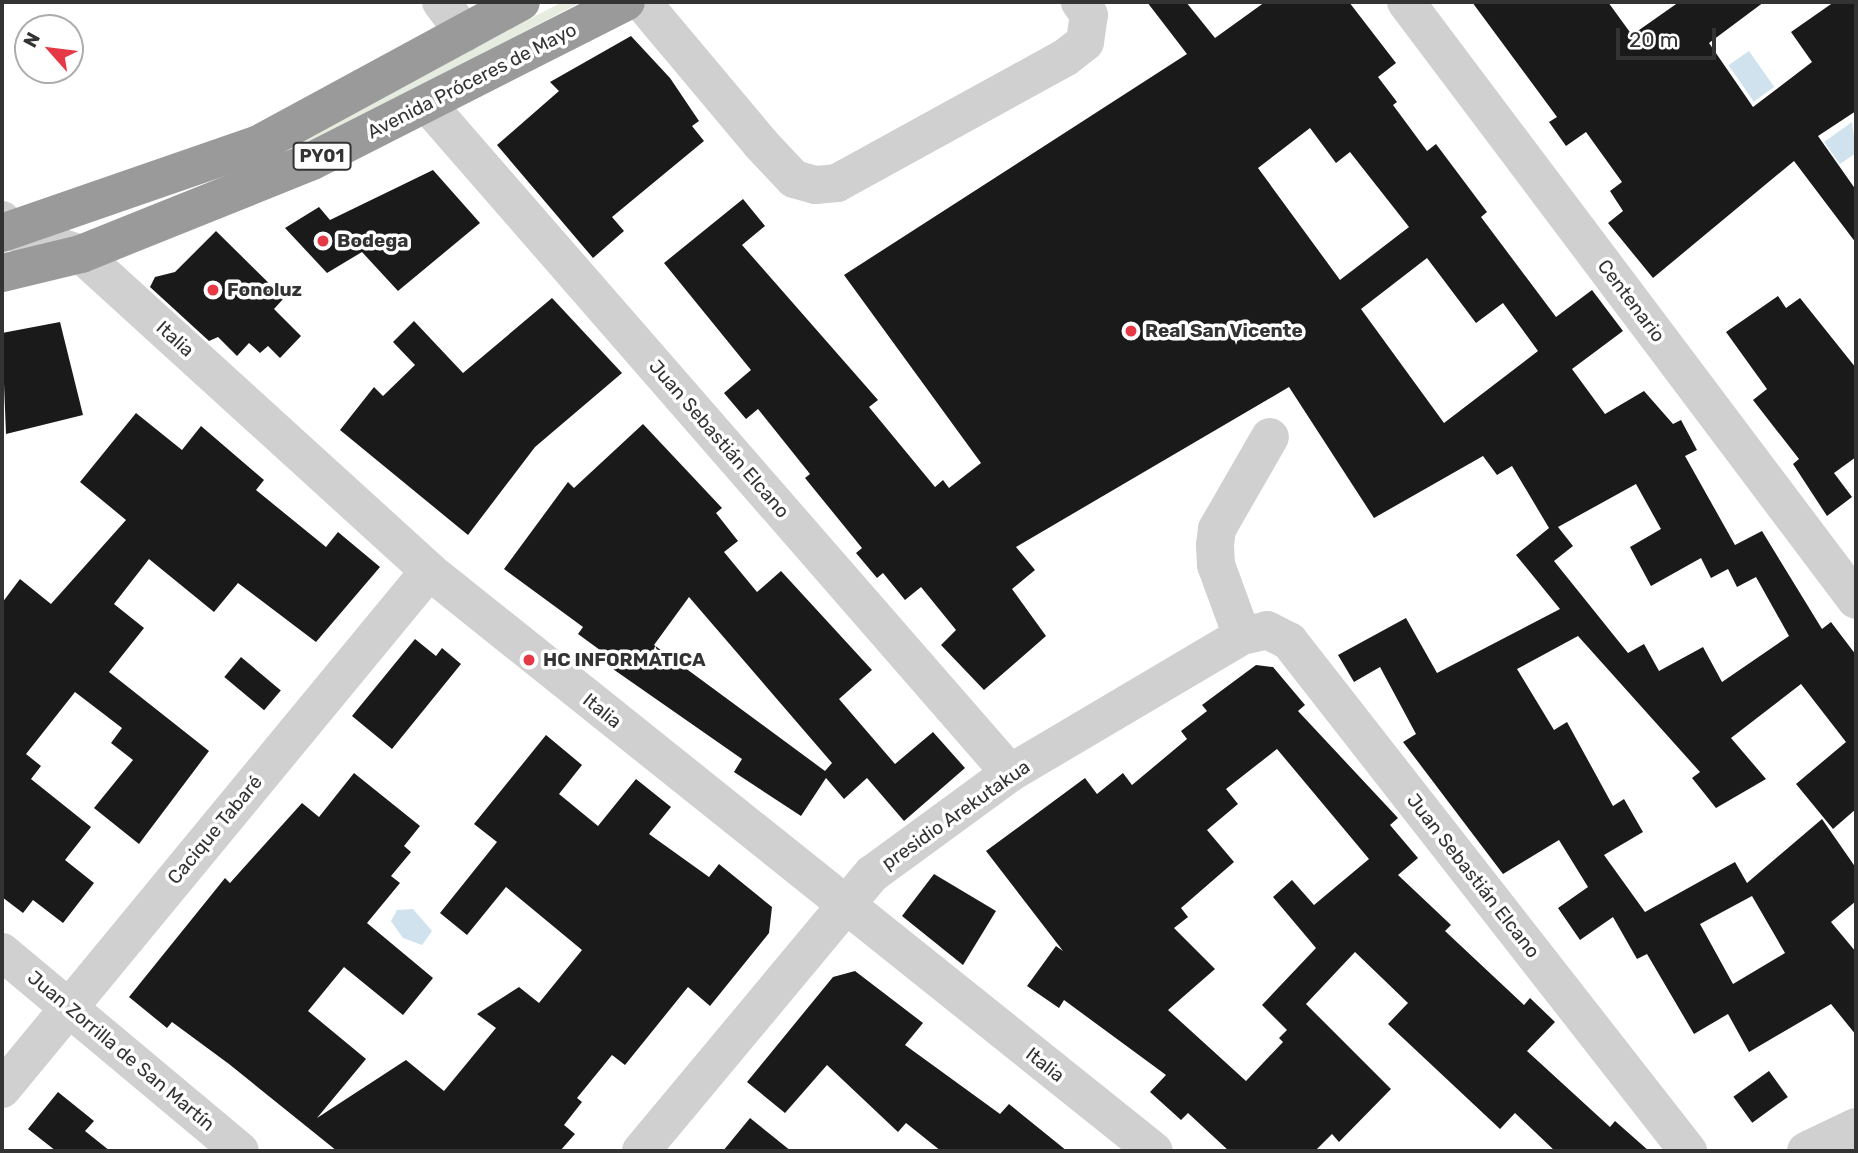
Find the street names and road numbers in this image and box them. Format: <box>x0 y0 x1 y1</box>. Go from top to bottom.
street label: Avenida Próceres de Mayo <box>364 18 580 144</box>
road number: PY01 <box>292 141 352 170</box>
street label: Centenario <box>1593 255 1669 347</box>
street label: Italia <box>151 316 199 362</box>
street label: Juan Sebastián Elcano <box>644 355 794 523</box>
street label: Italia <box>578 689 626 733</box>
street label: presidio Arekutakua <box>877 755 1035 875</box>
street label: Cacique Tabaré <box>163 771 267 889</box>
street label: Juan Sebastián Elcano <box>1402 789 1544 963</box>
street label: Juan Zorrilla de San Martín <box>23 966 219 1136</box>
street label: Italia <box>1021 1043 1069 1087</box>

